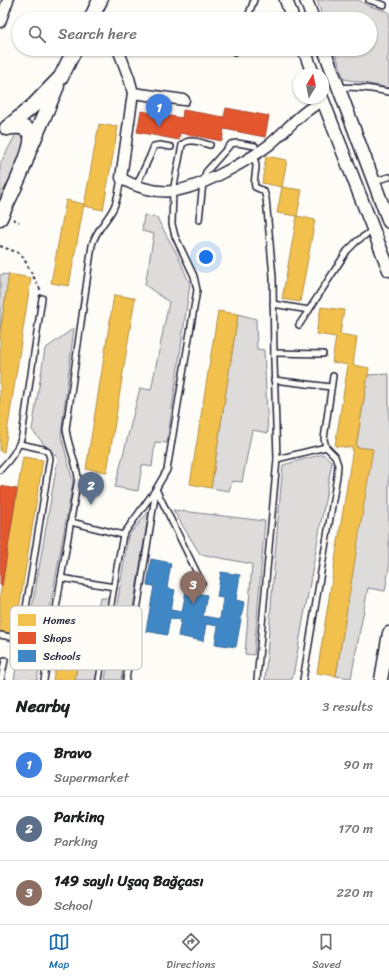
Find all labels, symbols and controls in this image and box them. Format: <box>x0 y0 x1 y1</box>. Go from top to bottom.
search box <box>12 12 377 56</box>
text: Search here <box>58 21 137 47</box>
icon: search <box>26 23 48 45</box>
north arrow <box>293 68 329 104</box>
pin: 1 <box>146 94 172 127</box>
your location <box>196 247 216 267</box>
pin: 2 <box>78 472 104 505</box>
pin: 3 <box>180 571 206 604</box>
legend <box>10 606 142 670</box>
text: Homes <box>43 611 76 630</box>
text: Shops <box>43 629 72 648</box>
text: Schools <box>43 647 81 666</box>
text: Nearby <box>16 691 70 721</box>
text: 3 results <box>322 695 373 718</box>
text: Bravo <box>54 740 92 766</box>
text: 1 <box>26 753 32 776</box>
text: 90 m <box>343 753 373 776</box>
text: Supermarket <box>54 766 129 789</box>
text: Parkinq <box>54 804 104 830</box>
text: 2 <box>25 817 33 840</box>
text: 170 m <box>338 817 373 840</box>
text: Parking <box>54 830 98 853</box>
text: 149 saylı Uşaq Bağçası <box>54 868 204 894</box>
text: 3 <box>25 881 33 904</box>
text: 220 m <box>336 881 373 904</box>
text: School <box>54 894 92 917</box>
tab: Map <box>48 931 70 974</box>
tab: Directions <box>166 931 216 974</box>
tab: Saved <box>312 931 341 974</box>

